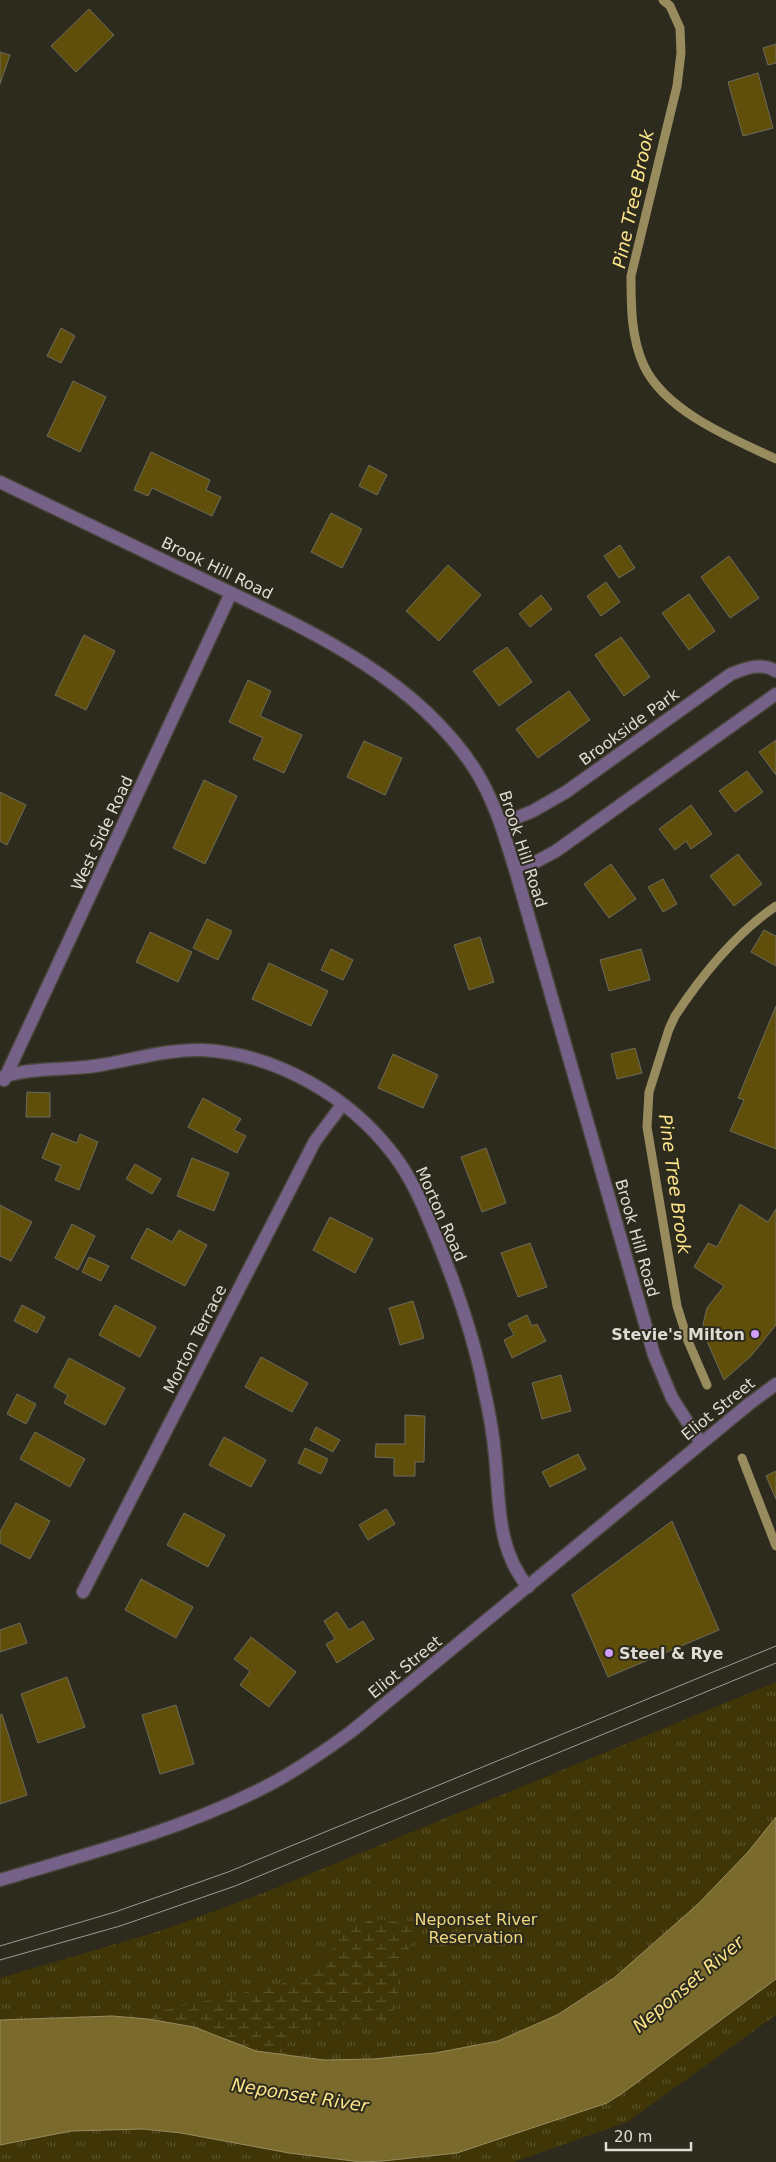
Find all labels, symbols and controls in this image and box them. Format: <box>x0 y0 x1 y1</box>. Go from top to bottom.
water label: Pine Tree Brook <box>608 126 658 270</box>
street label: Brook Hill Road <box>158 533 276 603</box>
street label: Brookside Park <box>575 684 683 770</box>
street label: West Side Road <box>67 773 137 893</box>
street label: Brook Hill Road <box>495 788 551 910</box>
water label: Pine Tree Brook <box>655 1113 695 1257</box>
street label: Morton Road <box>412 1164 470 1264</box>
street label: Brook Hill Road <box>611 1177 663 1299</box>
street label: Morton Terrace <box>159 1281 231 1397</box>
place label: Stevie's Milton <box>611 1325 745 1344</box>
marker: Stevie's Milton <box>749 1328 761 1340</box>
street label: Eliot Street <box>678 1374 758 1444</box>
street label: Eliot Street <box>365 1632 445 1702</box>
place label: Steel & Rye <box>619 1644 723 1663</box>
marker: Steel & Rye <box>603 1647 615 1659</box>
park label: Neponset River Reservation <box>415 1910 538 1947</box>
water label: Neponset River <box>628 1930 749 2036</box>
water label: Neponset River <box>230 2074 371 2116</box>
scale bar <box>606 2120 691 2152</box>
text: 20 m <box>614 2128 652 2146</box>

